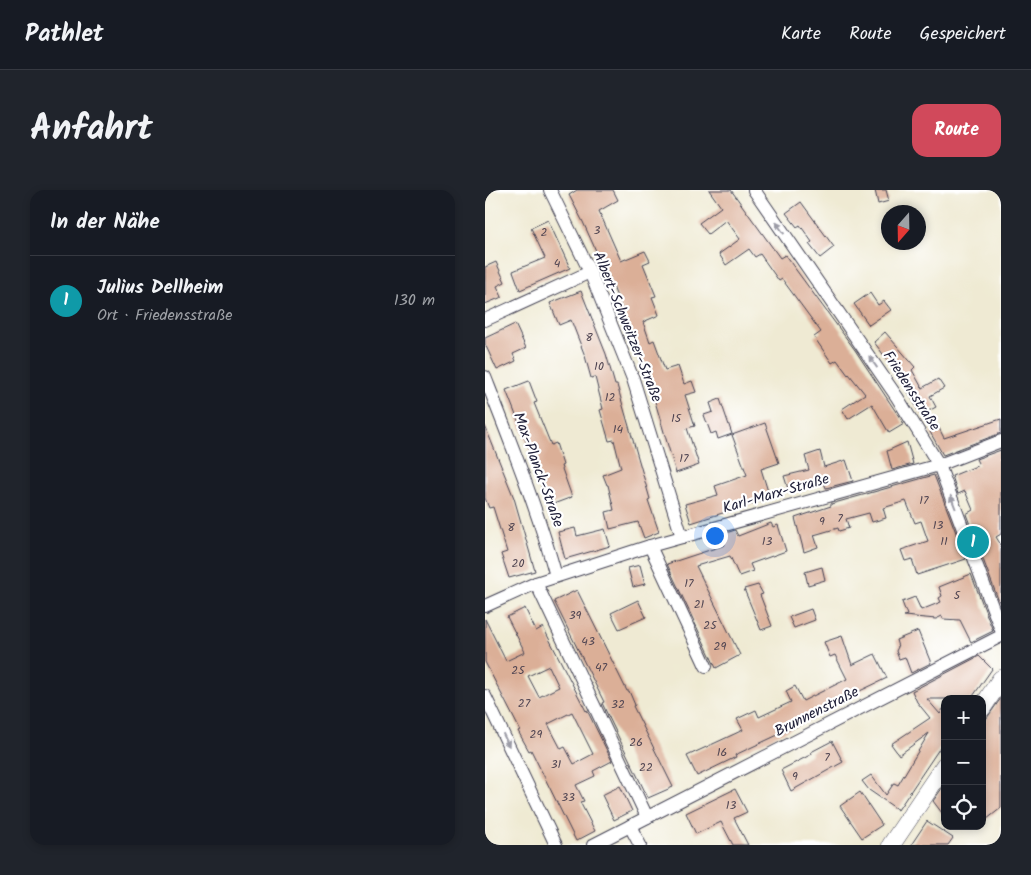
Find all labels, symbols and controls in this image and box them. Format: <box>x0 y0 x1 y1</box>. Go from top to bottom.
text: Pathlet <box>25 15 104 54</box>
text: Karte <box>781 20 821 49</box>
text: Route <box>849 20 892 49</box>
text: Gespeichert <box>920 20 1006 49</box>
text: Anfahrt <box>30 102 153 158</box>
button: Route <box>912 104 1001 157</box>
north arrow <box>881 205 926 250</box>
text: In der Nähe <box>50 206 160 239</box>
house number: 3 <box>594 221 601 240</box>
one-way arrow <box>776 221 785 235</box>
house number: 2 <box>541 223 548 242</box>
street label: Albert-Schweitzer-Straße <box>586 248 668 406</box>
house number: 4 <box>554 254 561 273</box>
text: Julius Dellheim <box>97 273 223 303</box>
text: 1 <box>64 288 68 313</box>
text: 130 m <box>394 288 435 313</box>
text: Ort · Friedensstraße <box>97 303 233 328</box>
house number: 8 <box>585 328 593 347</box>
street label: Friedensstraße <box>876 346 946 436</box>
one-way arrow <box>868 355 878 369</box>
house number: 10 <box>594 357 604 376</box>
house number: 12 <box>605 388 615 407</box>
street label: Max-Planck-Straße <box>506 409 570 531</box>
house number: 15 <box>671 409 683 428</box>
house number: 14 <box>613 420 624 439</box>
house number: 17 <box>679 449 689 468</box>
street label: Karl-Marx-Straße <box>720 467 832 521</box>
house number: 17 <box>919 491 929 510</box>
one-way arrow <box>949 494 957 509</box>
house number: 7 <box>837 509 843 528</box>
house number: 9 <box>819 512 825 531</box>
house number: 13 <box>933 516 943 535</box>
house number: 8 <box>507 518 515 537</box>
your location <box>702 523 728 549</box>
pin: 1 <box>957 523 989 561</box>
house number: 13 <box>762 532 772 551</box>
house number: 11 <box>940 532 948 551</box>
house number: 20 <box>512 554 524 573</box>
house number: 17 <box>684 574 694 593</box>
house number: 5 <box>954 586 962 605</box>
house number: 21 <box>694 595 705 614</box>
house number: 39 <box>569 606 581 625</box>
house number: 25 <box>703 616 718 635</box>
house number: 43 <box>581 632 595 651</box>
house number: 29 <box>714 637 727 656</box>
house number: 47 <box>595 658 608 677</box>
house number: 25 <box>511 661 526 680</box>
street label: Brunnenstraße <box>770 680 864 744</box>
house number: 27 <box>518 694 531 713</box>
house number: 32 <box>611 695 625 714</box>
map controls <box>941 695 986 830</box>
button: + <box>941 695 986 740</box>
house number: 29 <box>530 725 543 744</box>
one-way arrow <box>502 733 510 747</box>
house number: 26 <box>629 733 643 752</box>
button: − <box>941 740 986 785</box>
house number: 16 <box>717 743 727 762</box>
house number: 7 <box>824 748 830 767</box>
house number: 31 <box>551 755 562 774</box>
house number: 22 <box>639 758 653 777</box>
house number: 9 <box>792 767 798 786</box>
button: locate <box>941 785 986 830</box>
house number: 33 <box>561 788 575 807</box>
house number: 13 <box>726 796 736 815</box>

